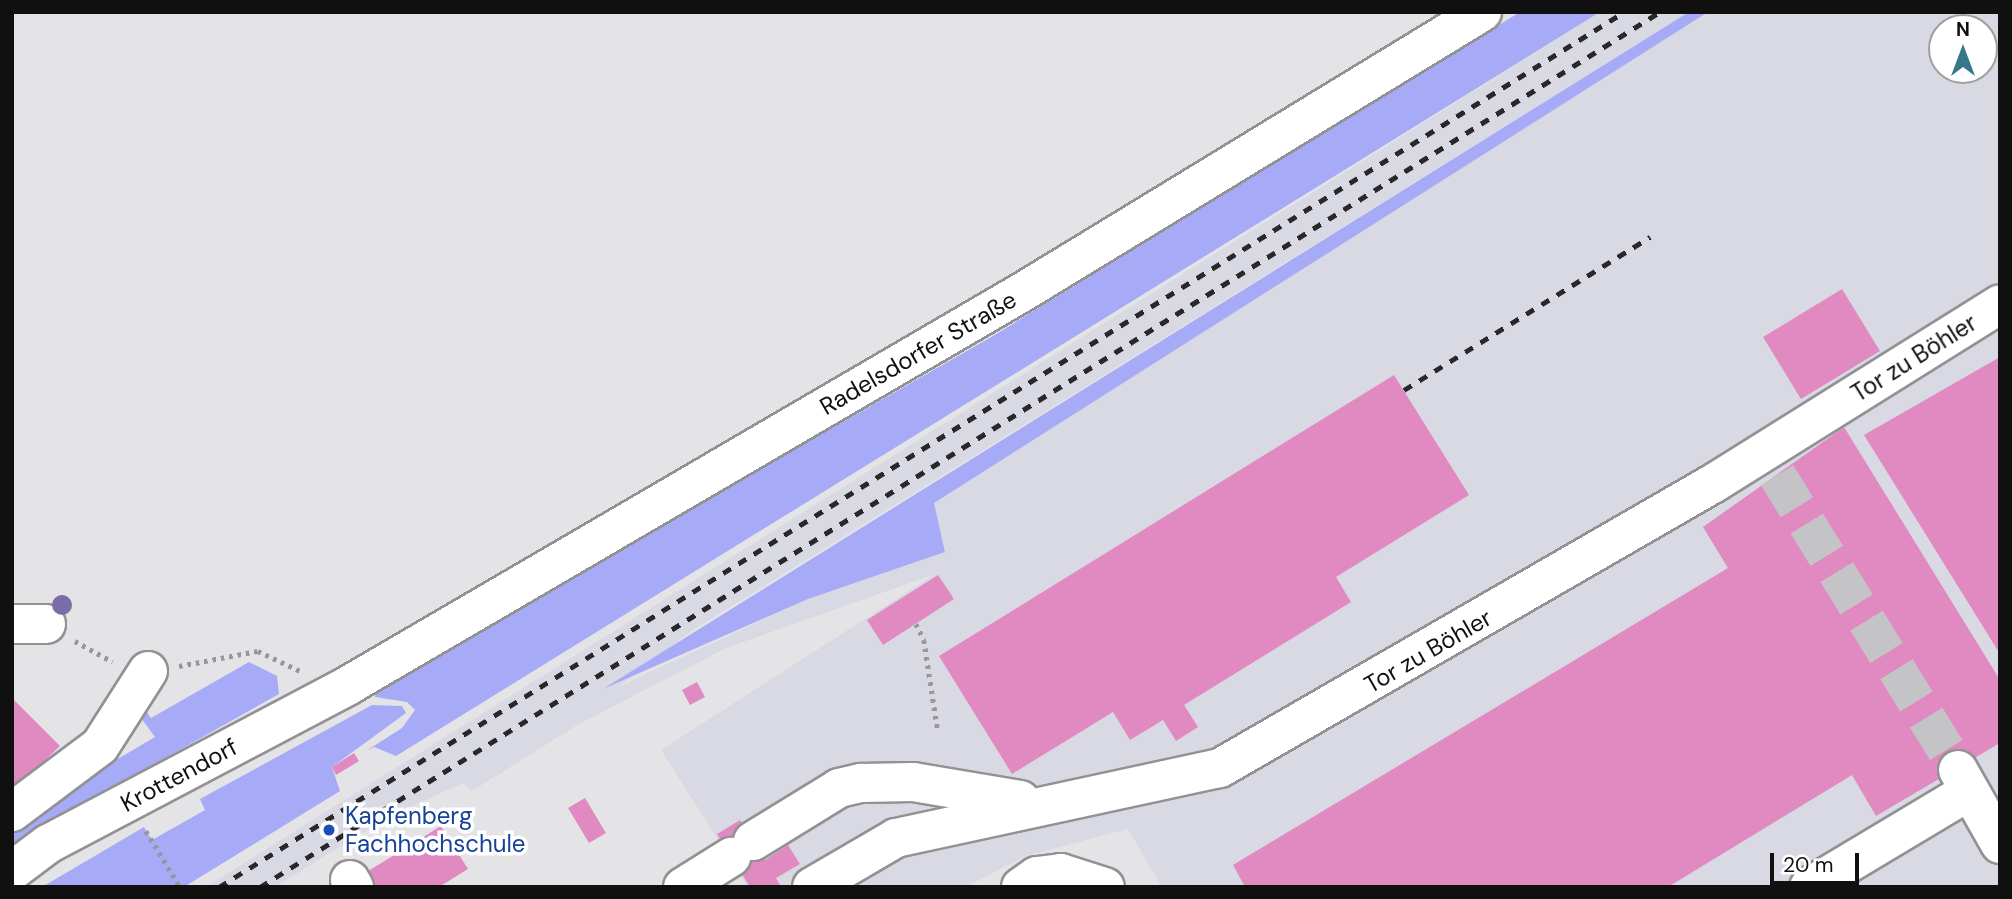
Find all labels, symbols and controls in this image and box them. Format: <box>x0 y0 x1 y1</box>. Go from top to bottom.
north arrow <box>1928 14 1998 84</box>
text: N <box>1956 17 1970 42</box>
street label: Radelsdorfer Straße <box>815 285 1021 421</box>
street label: Tor zu Böhler <box>1846 308 1982 408</box>
street label: Tor zu Böhler <box>1359 603 1497 699</box>
street label: Krottendorf <box>116 732 242 818</box>
place label: Kapfenberg Fachhochschule <box>345 802 525 858</box>
marker: Kapfenberg Fachhochschule <box>319 820 339 840</box>
scale bar <box>1774 839 1863 883</box>
text: 20 m <box>1783 851 1834 879</box>

